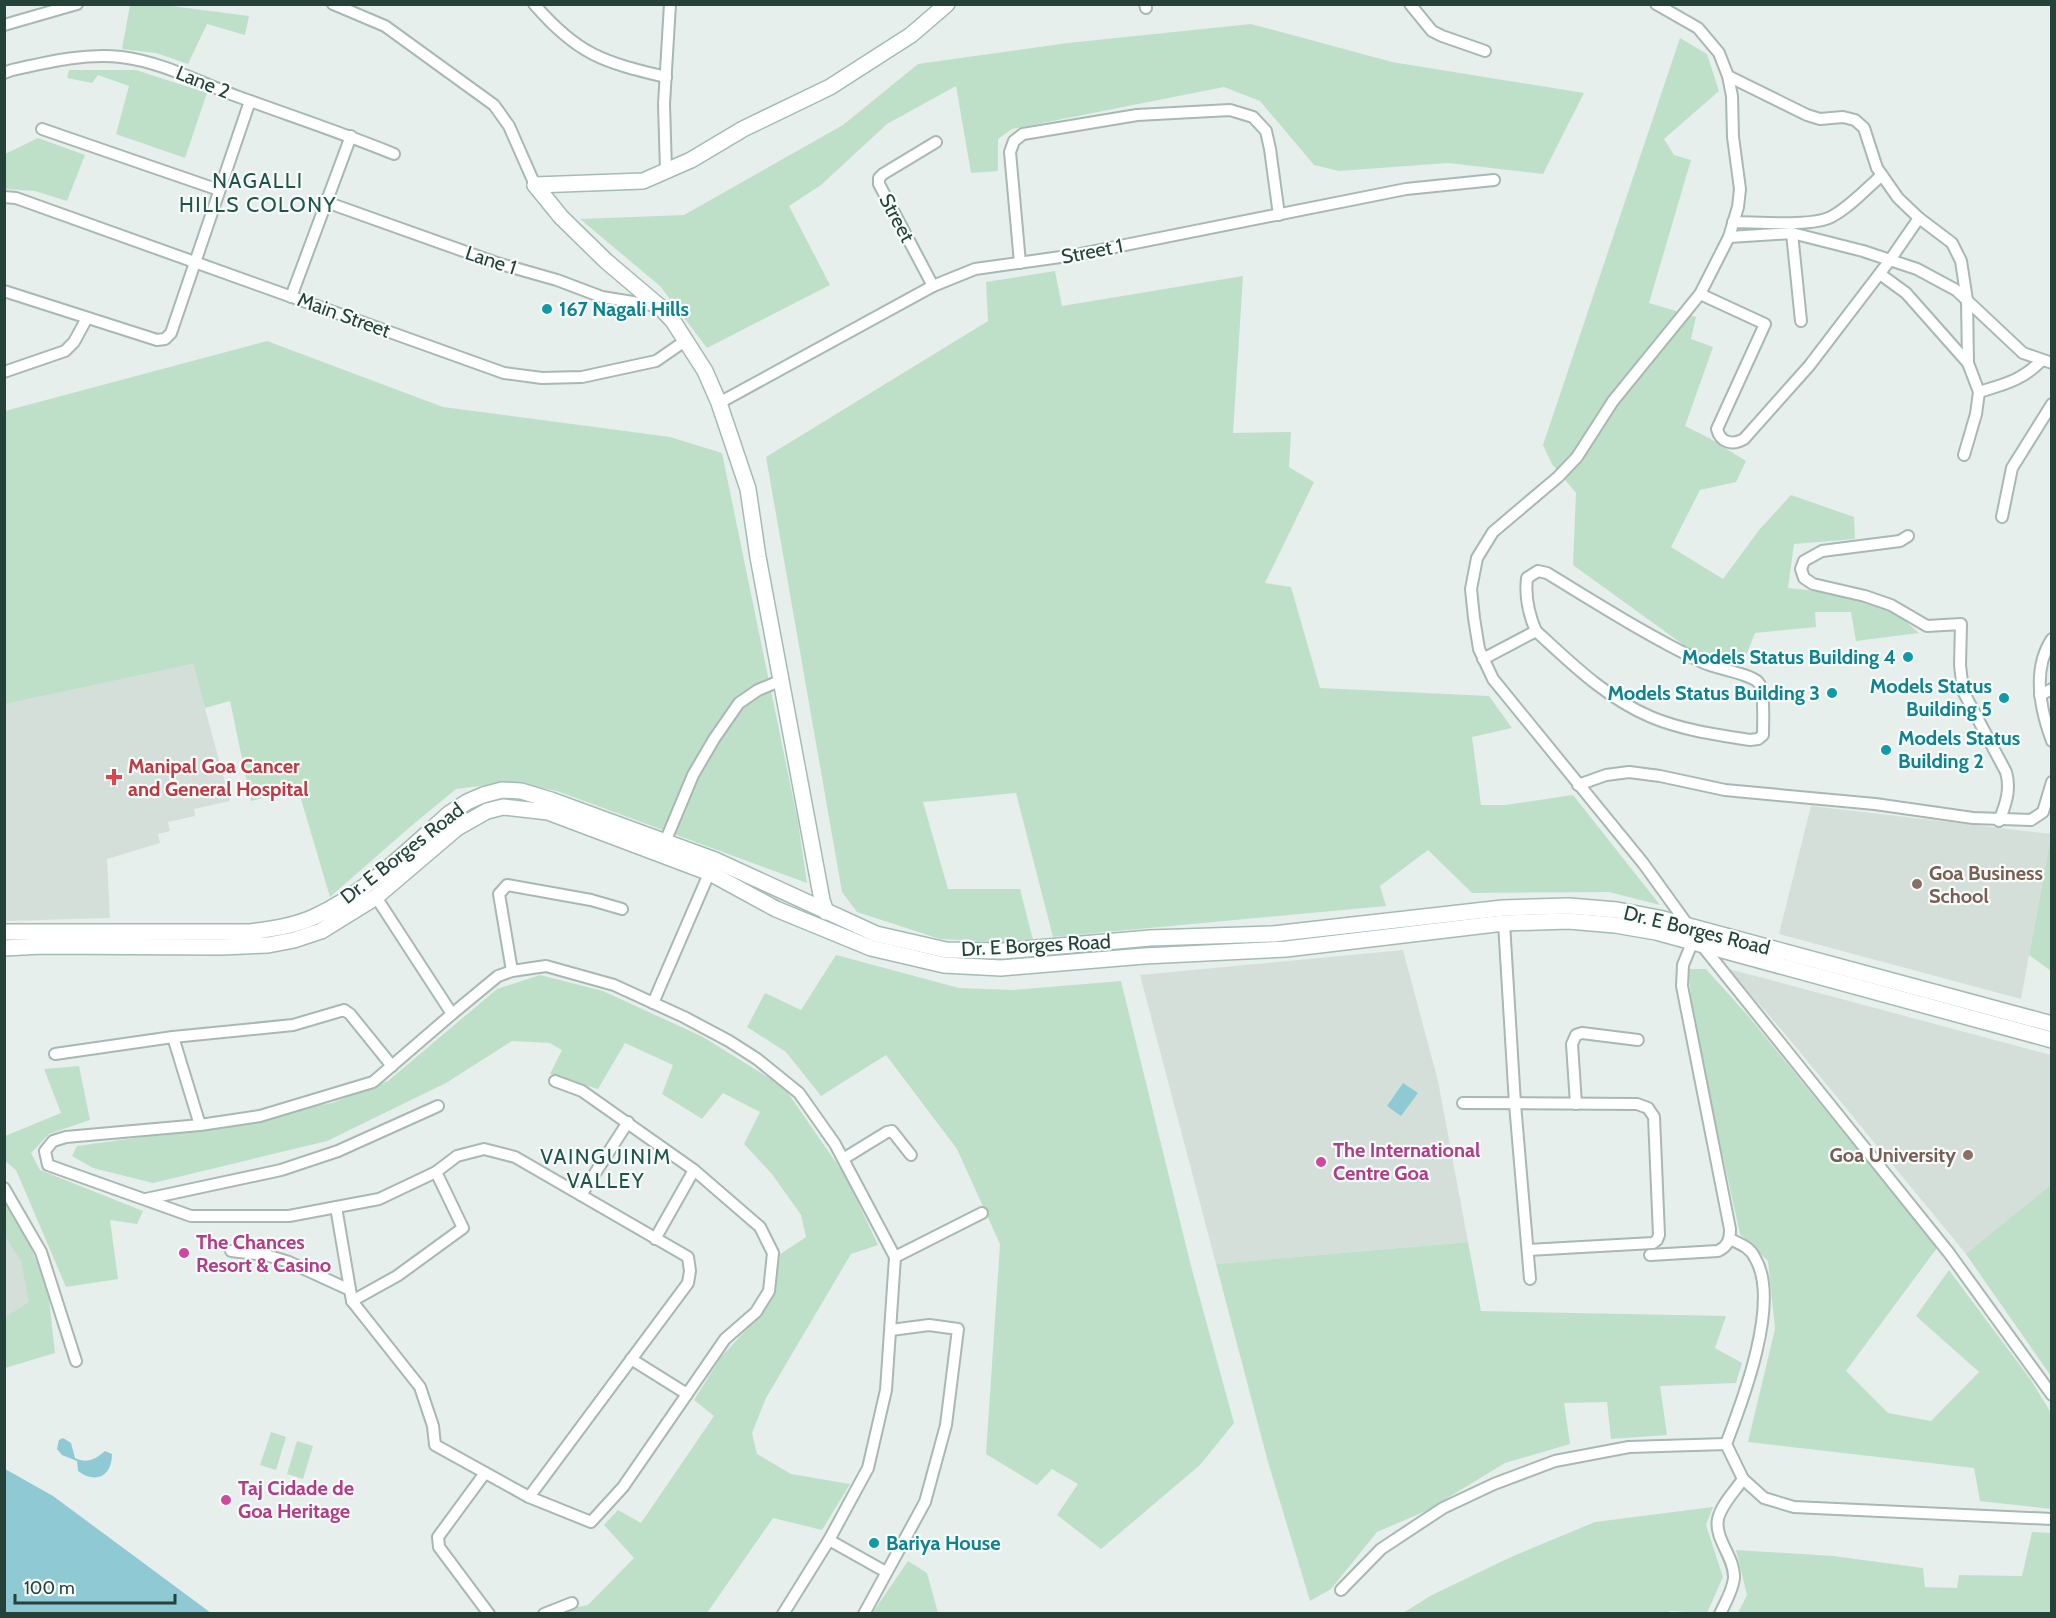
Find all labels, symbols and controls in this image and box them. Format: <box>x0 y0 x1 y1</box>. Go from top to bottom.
street label: Lane 2 <box>173 60 233 104</box>
district label: NAGALLI HILLS COLONY <box>179 168 337 217</box>
street label: Street <box>874 190 920 247</box>
street label: Street 1 <box>1059 233 1125 269</box>
street label: Lane 1 <box>463 241 519 279</box>
street label: Main Street <box>294 287 394 343</box>
place label: 167 Nagali Hills <box>559 297 689 321</box>
marker: 167 Nagali Hills <box>540 302 554 316</box>
place label: Models Status Building 4 <box>1682 645 1896 669</box>
marker: Models Status Building 4 <box>1901 650 1915 664</box>
place label: Models Status Building 5 <box>1870 674 1992 721</box>
place label: Models Status Building 3 <box>1607 681 1820 705</box>
marker: Models Status Building 3 <box>1825 686 1839 700</box>
marker: Models Status Building 5 <box>1997 691 2011 705</box>
place label: Models Status Building 2 <box>1898 726 2020 773</box>
marker: Models Status Building 2 <box>1879 743 1893 757</box>
place label: Manipal Goa Cancer and General Hospital <box>128 754 308 801</box>
marker: Manipal Goa Cancer and General Hospital <box>105 768 123 786</box>
street label: Dr. E Borges Road <box>336 797 468 909</box>
place label: Goa Business School <box>1929 861 2043 908</box>
marker: Goa Business School <box>1910 877 1924 891</box>
street label: Dr. E Borges Road <box>1621 900 1773 960</box>
street label: Dr. E Borges Road <box>961 929 1111 961</box>
place label: The International Centre Goa <box>1333 1138 1480 1185</box>
place label: Goa University <box>1830 1143 1956 1167</box>
district label: VAINGUINIM VALLEY <box>540 1144 672 1193</box>
marker: Goa University <box>1961 1148 1975 1162</box>
marker: The International Centre Goa <box>1314 1155 1328 1169</box>
place label: The Chances Resort & Casino <box>196 1230 331 1277</box>
marker: The Chances Resort & Casino <box>177 1246 191 1260</box>
place label: Taj Cidade de Goa Heritage <box>238 1476 354 1523</box>
marker: Taj Cidade de Goa Heritage <box>219 1493 233 1507</box>
place label: Bariya House <box>886 1531 1000 1555</box>
marker: Bariya House <box>867 1536 881 1550</box>
scale bar <box>15 1567 176 1605</box>
text: 100 m <box>24 1577 75 1599</box>

